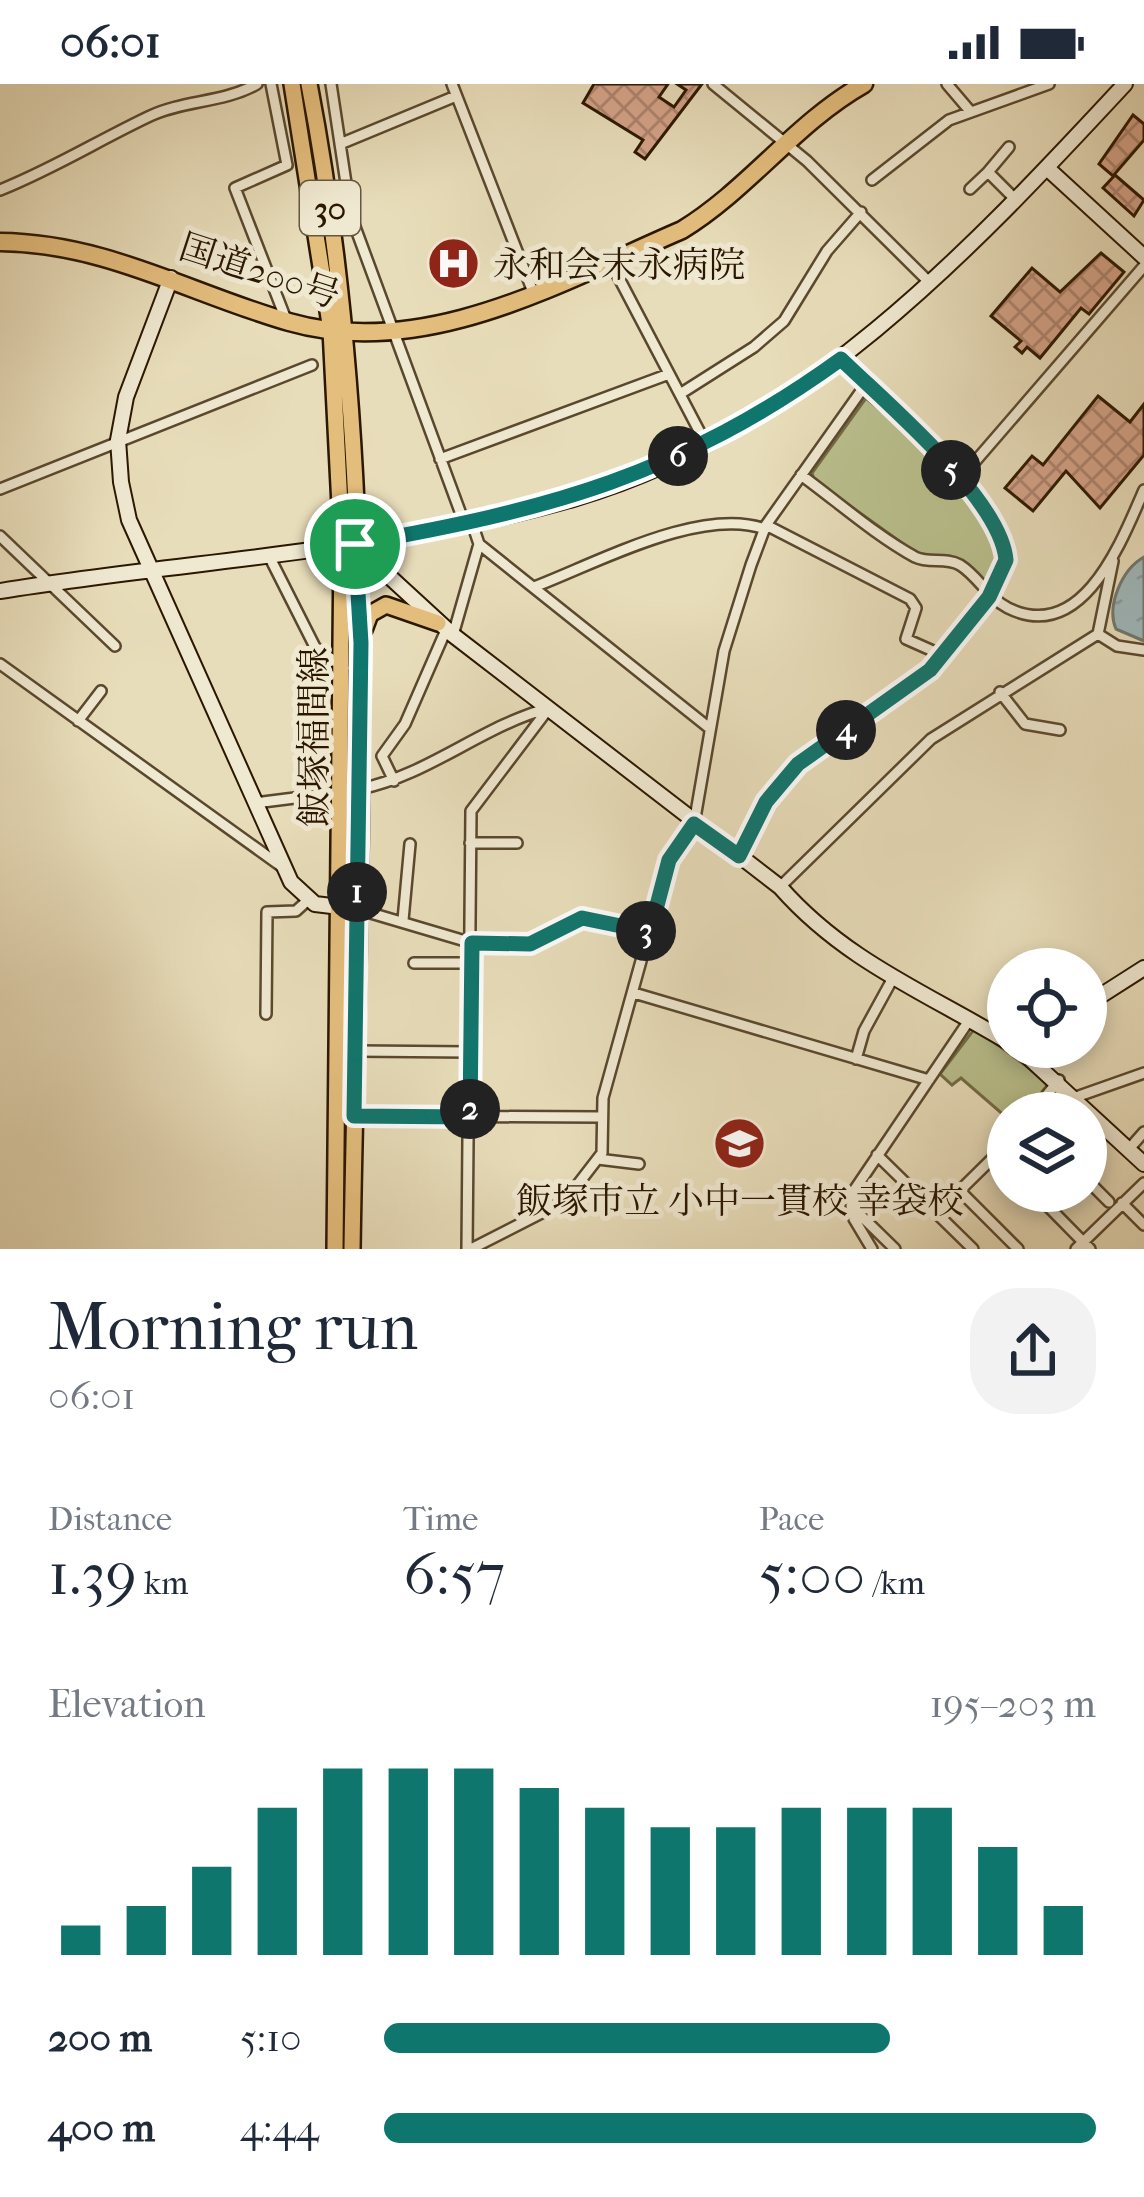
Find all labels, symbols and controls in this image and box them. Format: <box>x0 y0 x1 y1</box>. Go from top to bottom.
text: 06:01 <box>60 16 161 69</box>
road number: 30 <box>300 181 360 235</box>
street label: 国道200号 <box>174 225 345 317</box>
hospital icon: 永和会末永病院 <box>426 236 482 292</box>
place label: 永和会末永病院 <box>493 244 745 286</box>
pin: 6 <box>648 426 708 486</box>
text: 6 <box>669 436 687 475</box>
pin: 5 <box>921 440 981 500</box>
text: 5 <box>944 450 958 489</box>
pin <box>304 493 406 595</box>
icon: arrive <box>322 511 388 577</box>
street label: 飯塚福間線 <box>293 647 335 827</box>
pin: 4 <box>816 700 876 760</box>
text: 4 <box>836 710 856 749</box>
pin: 1 <box>327 862 387 922</box>
text: 1 <box>351 872 363 911</box>
pin: 3 <box>616 901 676 961</box>
text: 3 <box>639 911 653 950</box>
map controls <box>987 948 1107 1212</box>
button: locate <box>987 948 1107 1068</box>
pin: 2 <box>440 1079 500 1139</box>
text: 2 <box>462 1089 478 1128</box>
button: layers <box>987 1092 1107 1212</box>
school or university icon: 飯塚市立 小中一貫校 幸袋校 <box>712 1116 768 1172</box>
place label: 飯塚市立 小中一貫校 幸袋校 <box>516 1180 964 1222</box>
button: share <box>970 1288 1096 1414</box>
text: Morning run <box>48 1289 418 1366</box>
text: 06:01 <box>48 1373 135 1419</box>
text: Distance <box>48 1500 172 1539</box>
text: Time <box>403 1500 478 1539</box>
text: Pace <box>759 1500 824 1539</box>
text: 1.39 <box>48 1539 137 1610</box>
text: 6:57 <box>403 1539 505 1610</box>
text: 5:00 <box>759 1539 865 1610</box>
text: km <box>137 1564 189 1603</box>
text: /km <box>865 1564 925 1603</box>
text: Elevation <box>48 1681 206 1727</box>
text: 195–203 m <box>929 1681 1096 1727</box>
text: 200 m <box>48 2015 152 2061</box>
text: 5:10 <box>240 2015 302 2061</box>
text: 400 m <box>48 2105 155 2151</box>
text: 4:44 <box>240 2105 319 2151</box>

